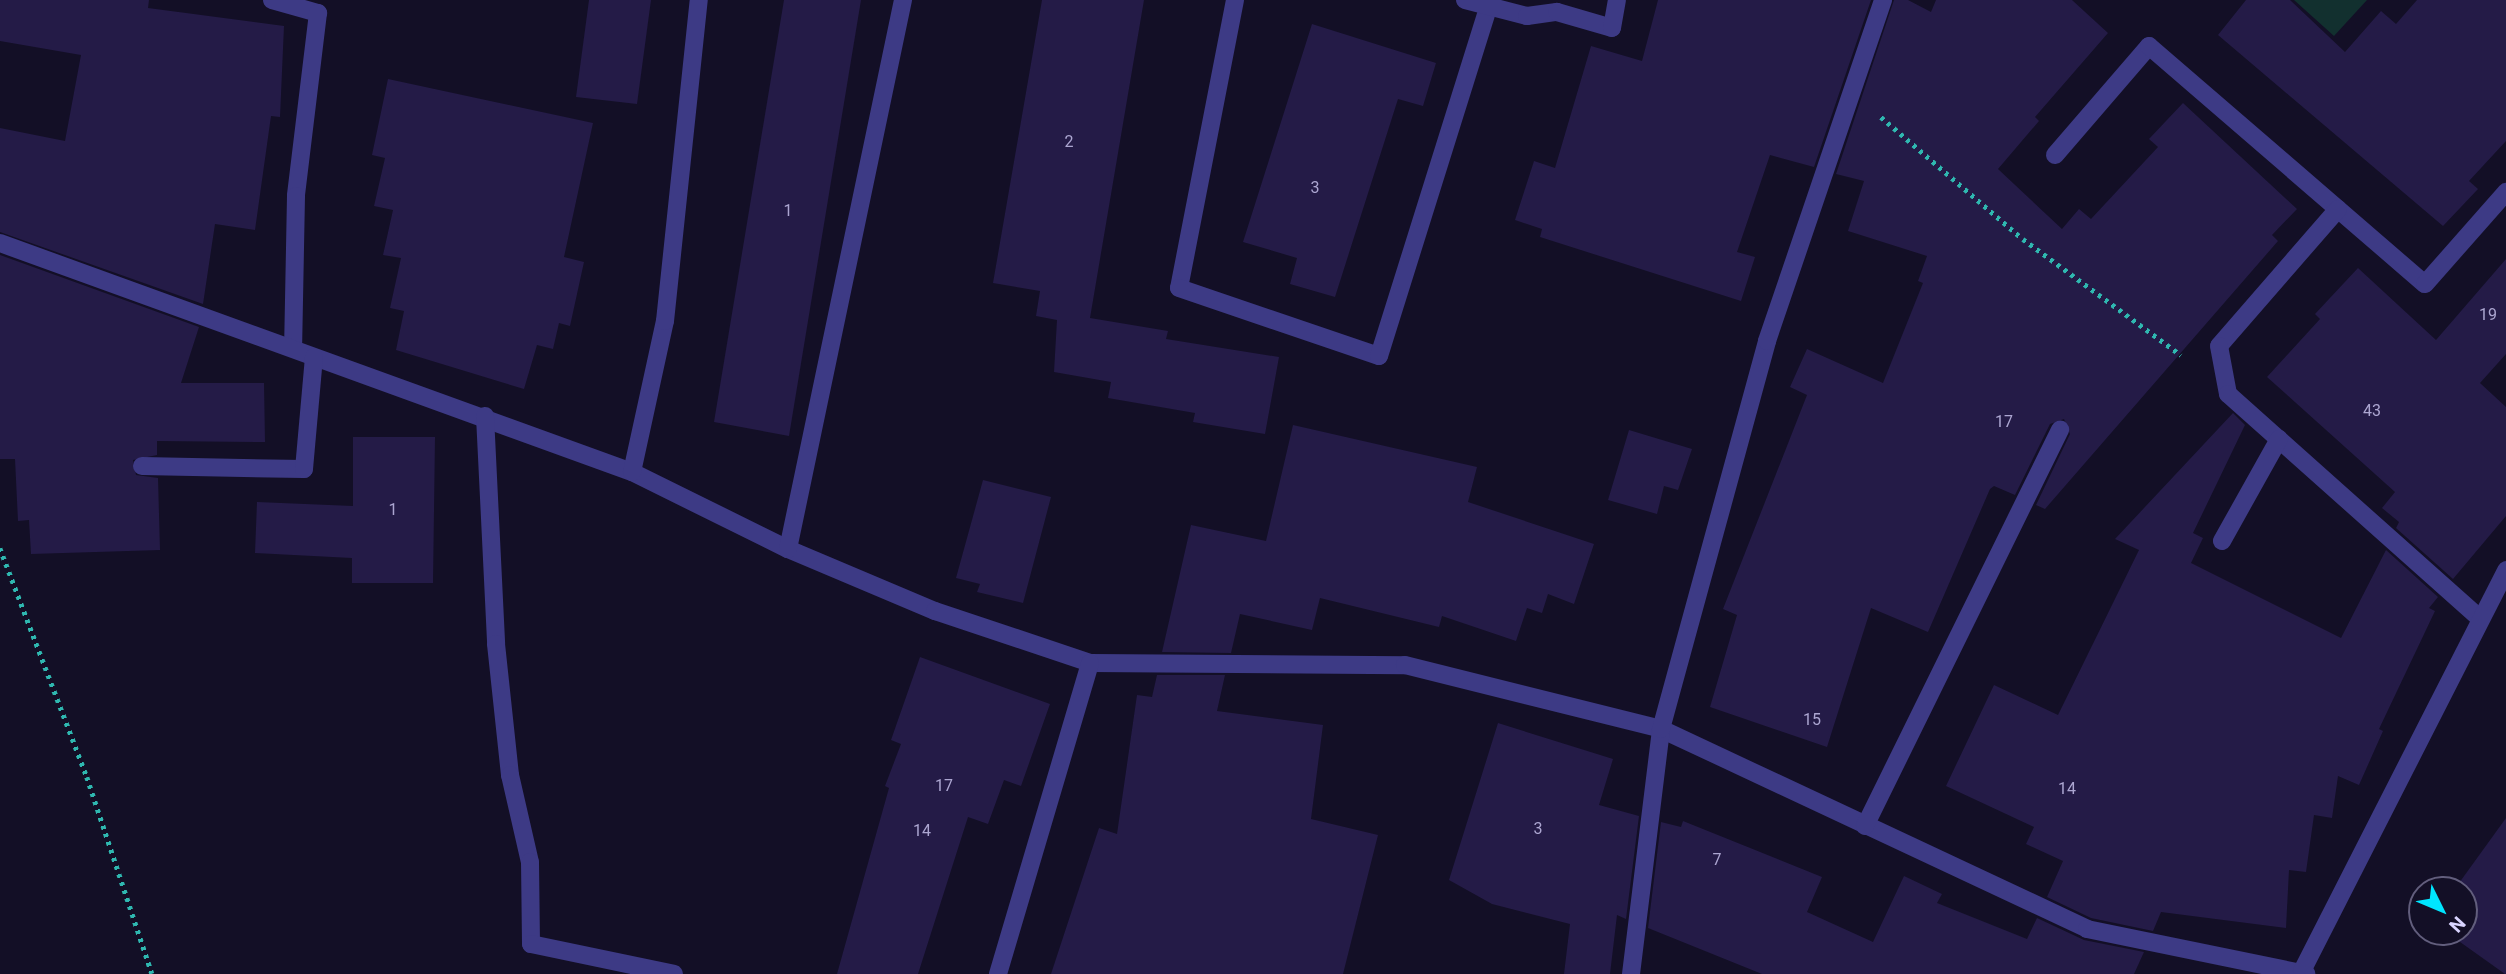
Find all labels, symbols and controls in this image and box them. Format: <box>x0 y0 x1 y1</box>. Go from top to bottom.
house number: 2 <box>1065 132 1073 152</box>
house number: 3 <box>1311 178 1319 198</box>
house number: 1 <box>784 201 792 221</box>
house number: 19 <box>2479 305 2497 325</box>
house number: 43 <box>2363 401 2381 421</box>
house number: 17 <box>1995 412 2013 432</box>
house number: 1 <box>389 500 397 520</box>
house number: 15 <box>1803 710 1821 730</box>
house number: 17 <box>935 776 953 796</box>
house number: 14 <box>2058 779 2076 799</box>
house number: 3 <box>1534 819 1542 839</box>
house number: 14 <box>913 821 931 841</box>
house number: 7 <box>1713 850 1721 870</box>
north arrow <box>2408 876 2478 946</box>
text: N <box>2444 912 2470 937</box>

